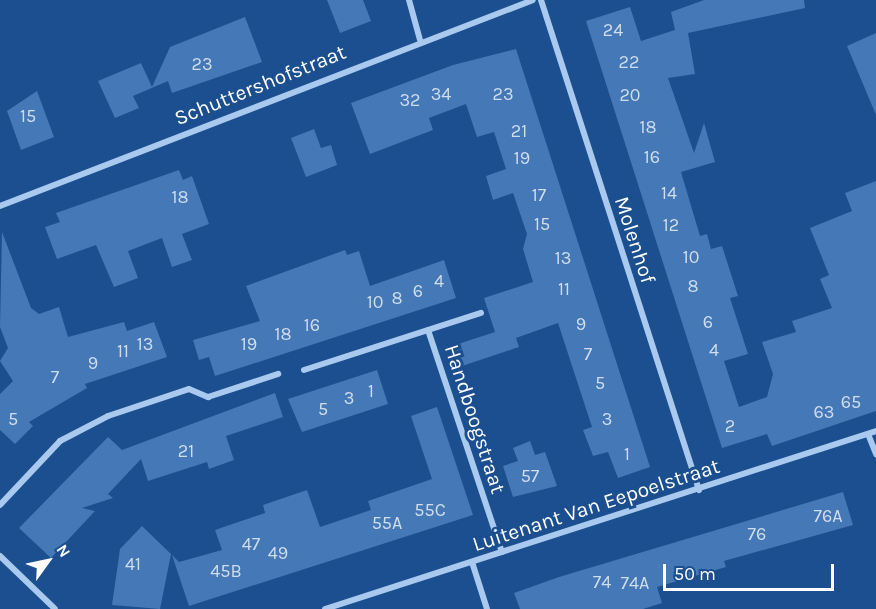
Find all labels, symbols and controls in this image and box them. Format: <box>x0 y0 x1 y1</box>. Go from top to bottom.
house number: 24 <box>603 19 623 41</box>
street label: Schuttershofstraat <box>171 39 349 131</box>
house number: 22 <box>619 51 639 73</box>
house number: 23 <box>191 53 213 75</box>
house number: 34 <box>431 83 451 105</box>
house number: 23 <box>492 83 514 105</box>
house number: 20 <box>619 84 641 106</box>
house number: 32 <box>399 89 421 111</box>
house number: 15 <box>20 105 36 127</box>
house number: 18 <box>639 116 657 138</box>
house number: 21 <box>511 120 527 142</box>
house number: 16 <box>644 146 660 168</box>
house number: 19 <box>514 147 530 169</box>
house number: 14 <box>661 182 677 204</box>
house number: 17 <box>532 184 546 206</box>
house number: 18 <box>171 186 189 208</box>
street label: Molenhof <box>609 193 661 287</box>
house number: 15 <box>534 213 550 235</box>
house number: 12 <box>663 214 679 236</box>
house number: 10 <box>683 246 699 268</box>
house number: 13 <box>555 247 571 269</box>
house number: 4 <box>434 270 444 292</box>
house number: 8 <box>687 275 699 297</box>
house number: 11 <box>558 278 570 300</box>
house number: 6 <box>413 280 423 302</box>
house number: 8 <box>391 287 403 309</box>
house number: 10 <box>367 291 383 313</box>
house number: 6 <box>703 311 713 333</box>
house number: 9 <box>576 313 586 335</box>
house number: 16 <box>304 314 320 336</box>
house number: 18 <box>274 323 292 345</box>
house number: 13 <box>137 333 153 355</box>
house number: 19 <box>241 333 257 355</box>
house number: 4 <box>709 339 719 361</box>
house number: 11 <box>117 340 129 362</box>
street label: Handboogstraat <box>439 341 511 497</box>
house number: 7 <box>584 343 592 365</box>
house number: 9 <box>88 352 98 374</box>
house number: 7 <box>51 366 59 388</box>
house number: 5 <box>595 372 605 394</box>
house number: 1 <box>368 380 374 402</box>
house number: 3 <box>344 387 354 409</box>
house number: 65 <box>841 391 861 413</box>
house number: 5 <box>318 398 328 420</box>
house number: 63 <box>814 401 834 423</box>
house number: 5 <box>8 408 18 430</box>
house number: 3 <box>602 408 612 430</box>
house number: 2 <box>725 415 735 437</box>
house number: 21 <box>178 440 194 462</box>
house number: 1 <box>624 443 630 465</box>
street label: Luitenant Van Eepoelstraat <box>469 453 723 557</box>
house number: 57 <box>521 465 539 487</box>
house number: 55C <box>414 499 446 521</box>
house number: 76A <box>813 505 843 527</box>
house number: 55A <box>372 512 402 534</box>
house number: 76 <box>748 523 766 545</box>
north arrow <box>18 531 78 591</box>
house number: 47 <box>242 533 260 555</box>
text: N <box>52 541 75 561</box>
house number: 49 <box>268 542 288 564</box>
scale bar <box>666 552 837 590</box>
house number: 41 <box>125 553 141 575</box>
house number: 45B <box>210 560 242 582</box>
text: 50 m <box>674 563 716 585</box>
house number: 74 <box>593 571 611 593</box>
house number: 74A <box>621 572 649 594</box>

